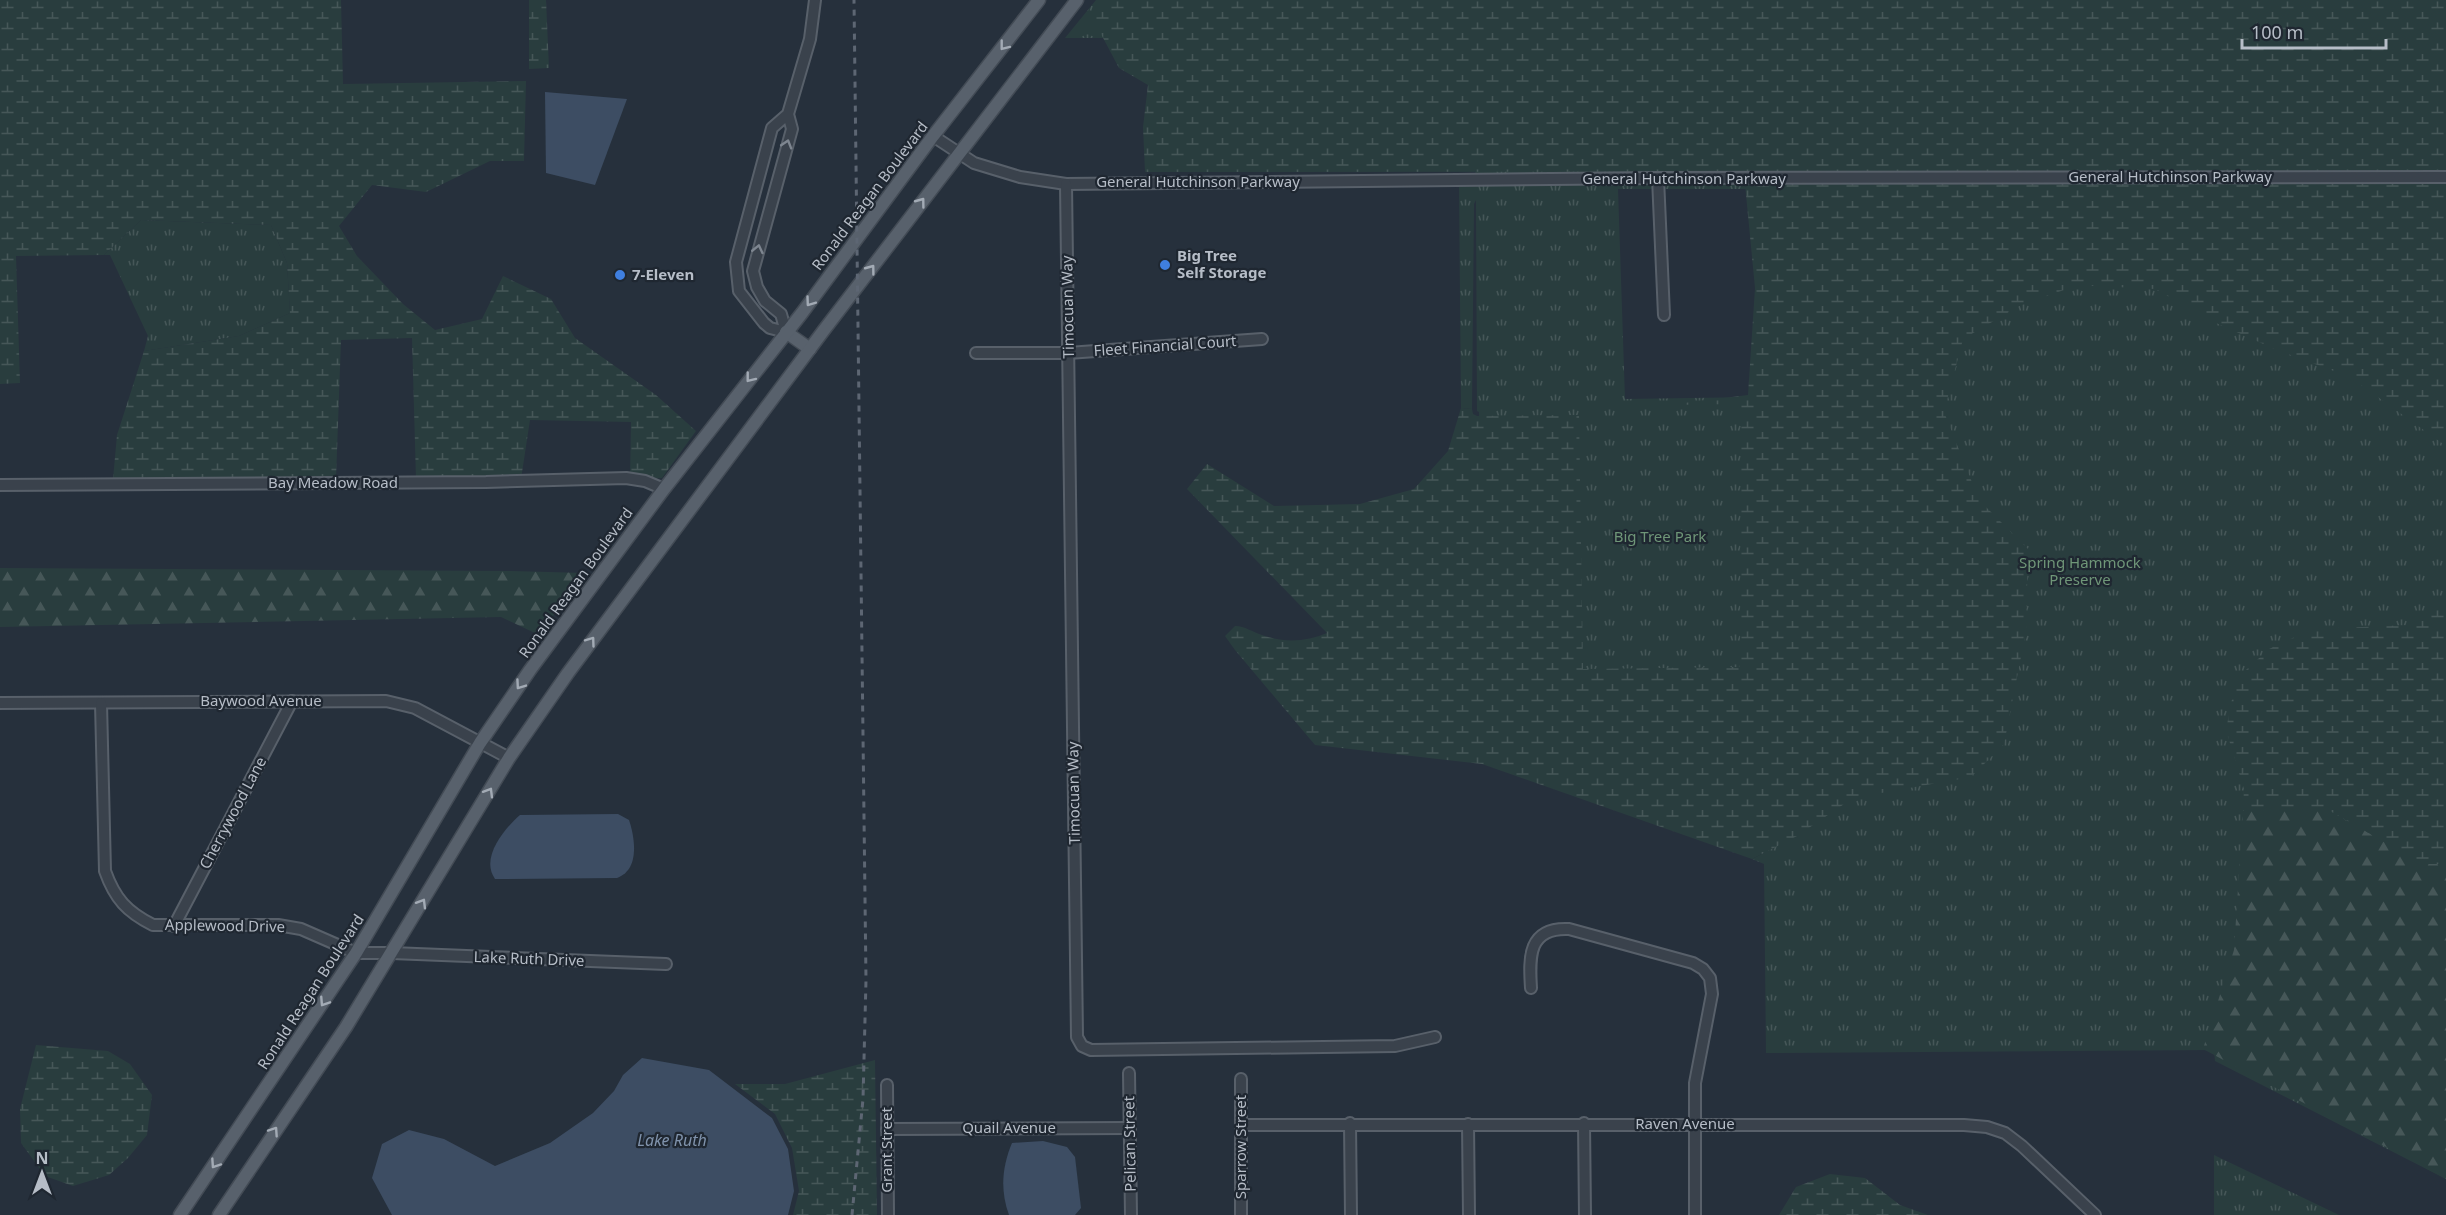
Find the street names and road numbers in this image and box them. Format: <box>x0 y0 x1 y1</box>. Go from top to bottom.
street label: Ronald Reagan Boulevard <box>807 117 932 274</box>
street label: General Hutchinson Parkway <box>2068 166 2272 186</box>
street label: General Hutchinson Parkway <box>1582 168 1786 188</box>
street label: General Hutchinson Parkway <box>1096 171 1300 191</box>
street label: Timocuan Way <box>1056 255 1078 359</box>
street label: Fleet Financial Court <box>1093 330 1238 360</box>
street label: Bay Meadow Road <box>268 472 398 492</box>
street label: Ronald Reagan Boulevard <box>514 503 637 662</box>
street label: Baywood Avenue <box>200 690 322 710</box>
street label: Timocuan Way <box>1062 741 1084 845</box>
street label: Cherrywood Lane <box>194 753 270 872</box>
street label: Ronald Reagan Boulevard <box>252 910 368 1073</box>
street label: Applewood Drive <box>165 914 285 936</box>
street label: Lake Ruth Drive <box>473 946 585 970</box>
street label: Sparrow Street <box>1230 1094 1250 1199</box>
street label: Pelican Street <box>1118 1095 1140 1192</box>
street label: Grant Street <box>876 1107 896 1193</box>
street label: Raven Avenue <box>1635 1113 1735 1133</box>
street label: Quail Avenue <box>962 1117 1056 1137</box>

